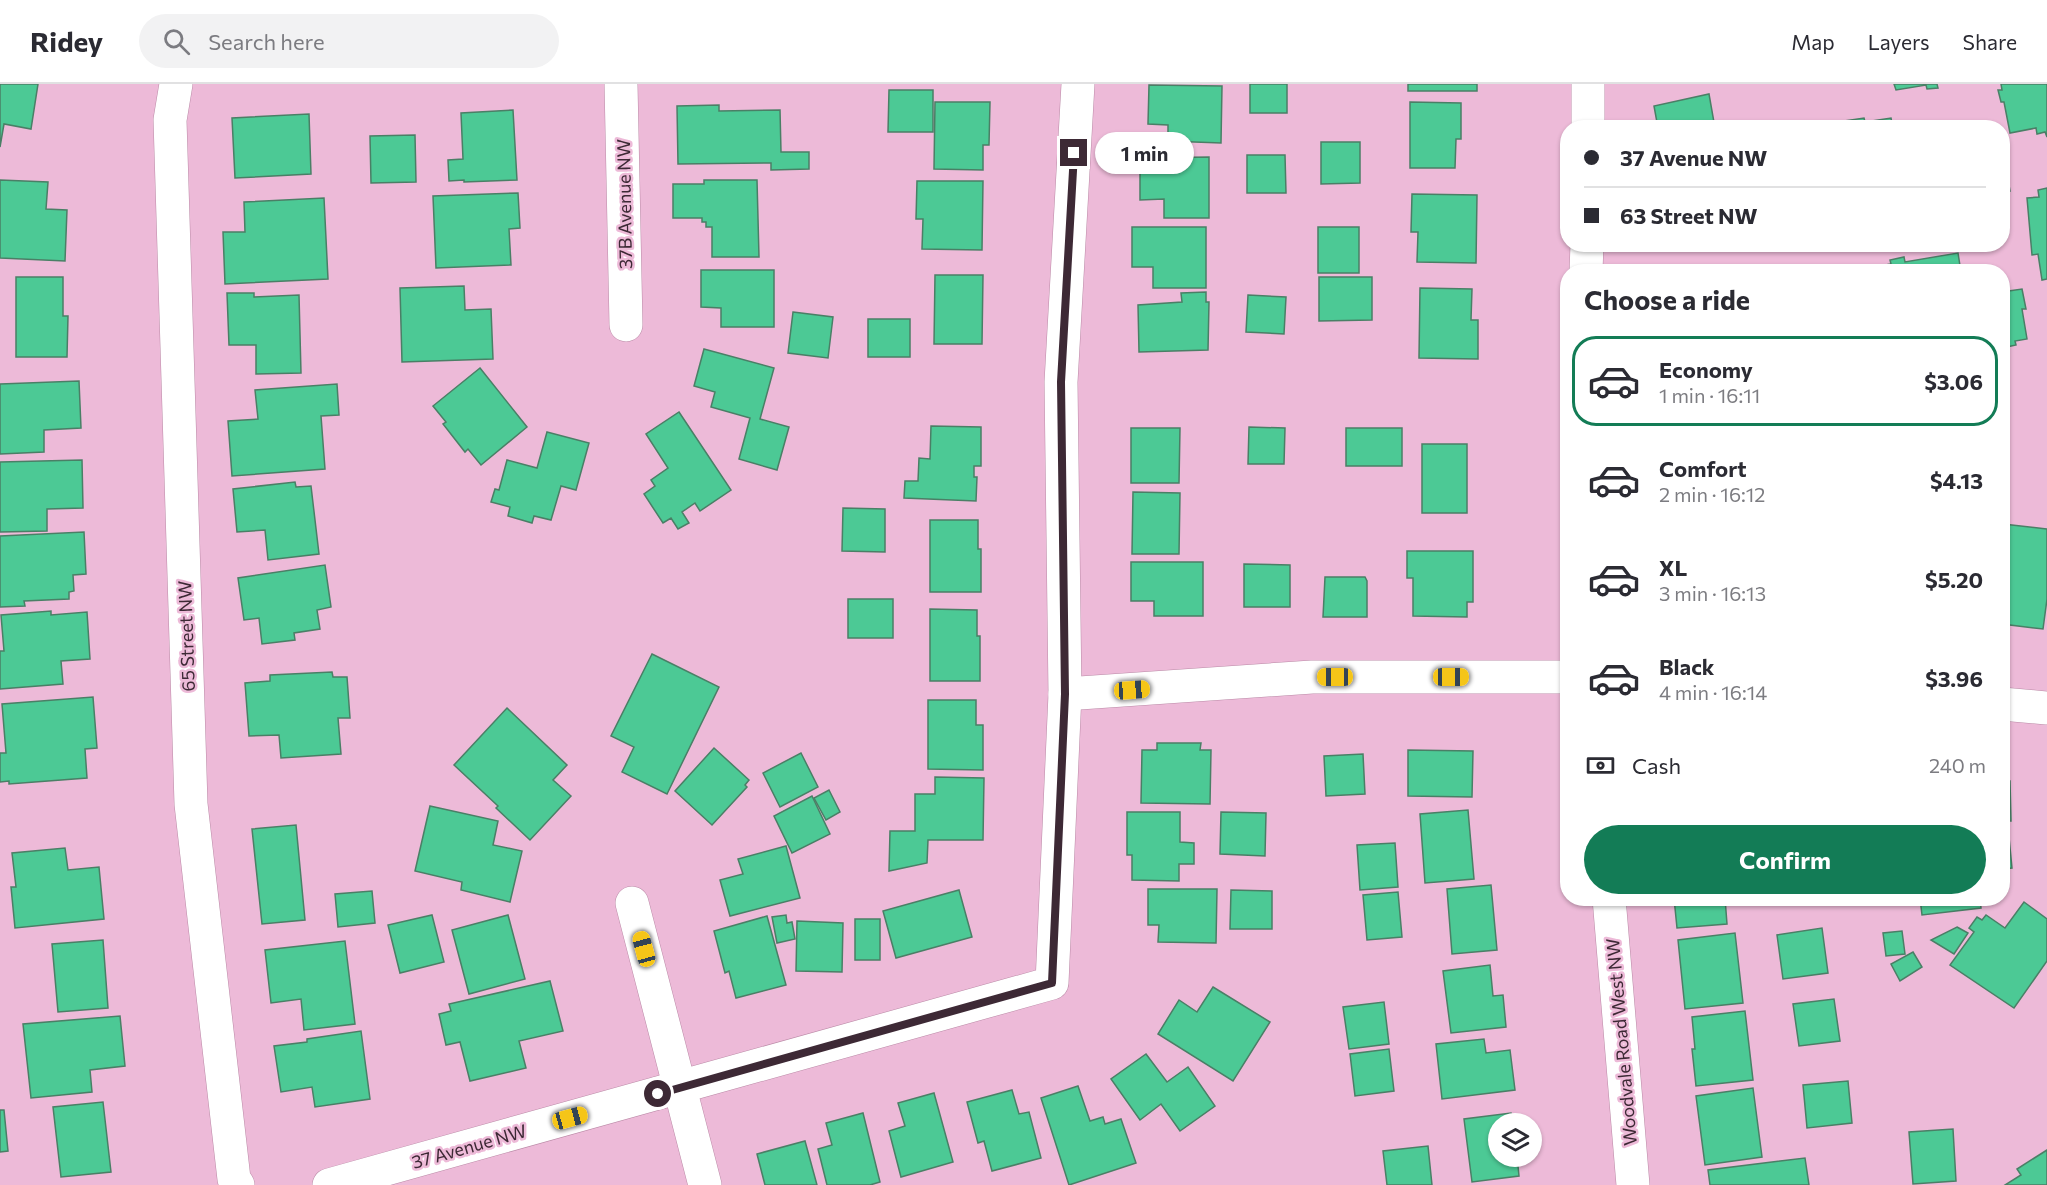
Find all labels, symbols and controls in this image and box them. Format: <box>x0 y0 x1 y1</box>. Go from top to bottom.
search box <box>139 14 559 68</box>
text: Ridey <box>30 24 103 58</box>
icon: search <box>160 25 193 58</box>
text: Search here <box>208 28 325 55</box>
text: Map <box>1791 29 1835 54</box>
text: Layers <box>1868 29 1930 54</box>
text: Share <box>1963 29 2017 54</box>
callout: 1 min <box>1095 132 1194 174</box>
street label: 37B Avenue NW <box>612 139 636 269</box>
route end <box>1060 139 1087 166</box>
text: 1 min <box>1121 141 1168 165</box>
text: 37 Avenue NW <box>1620 144 1767 171</box>
text: 63 Street NW <box>1620 202 1758 229</box>
text: Choose a ride <box>1584 283 1750 316</box>
icon: car <box>1587 354 1641 408</box>
text: Economy <box>1659 356 1753 383</box>
text: $3.06 <box>1924 368 1983 395</box>
text: 1 min · 16:11 <box>1659 383 1760 407</box>
icon: car <box>1587 453 1641 507</box>
text: Comfort <box>1659 455 1747 482</box>
text: $4.13 <box>1930 467 1983 494</box>
text: 2 min · 16:12 <box>1659 482 1765 506</box>
icon: car <box>1587 552 1641 606</box>
text: XL <box>1659 554 1687 581</box>
text: $5.20 <box>1925 566 1983 593</box>
street label: 65 Street NW <box>173 580 199 692</box>
text: 3 min · 16:13 <box>1659 581 1766 605</box>
icon: car <box>1587 651 1641 705</box>
text: Black <box>1659 653 1714 680</box>
text: $3.96 <box>1925 665 1983 692</box>
car <box>1317 668 1353 686</box>
car <box>1433 668 1469 686</box>
car <box>1113 680 1151 700</box>
text: 4 min · 16:14 <box>1659 680 1767 704</box>
icon: cash <box>1584 749 1617 782</box>
text: Cash <box>1632 752 1681 779</box>
text: 240 m <box>1929 753 1986 777</box>
button: Confirm <box>1584 825 1986 894</box>
car <box>631 929 657 969</box>
street label: Woodvale Road West NW <box>1601 937 1641 1147</box>
route start <box>644 1080 671 1107</box>
car <box>550 1105 590 1131</box>
map controls <box>1488 1113 1542 1167</box>
button: layers <box>1488 1113 1542 1167</box>
street label: 37 Avenue NW <box>409 1119 529 1173</box>

